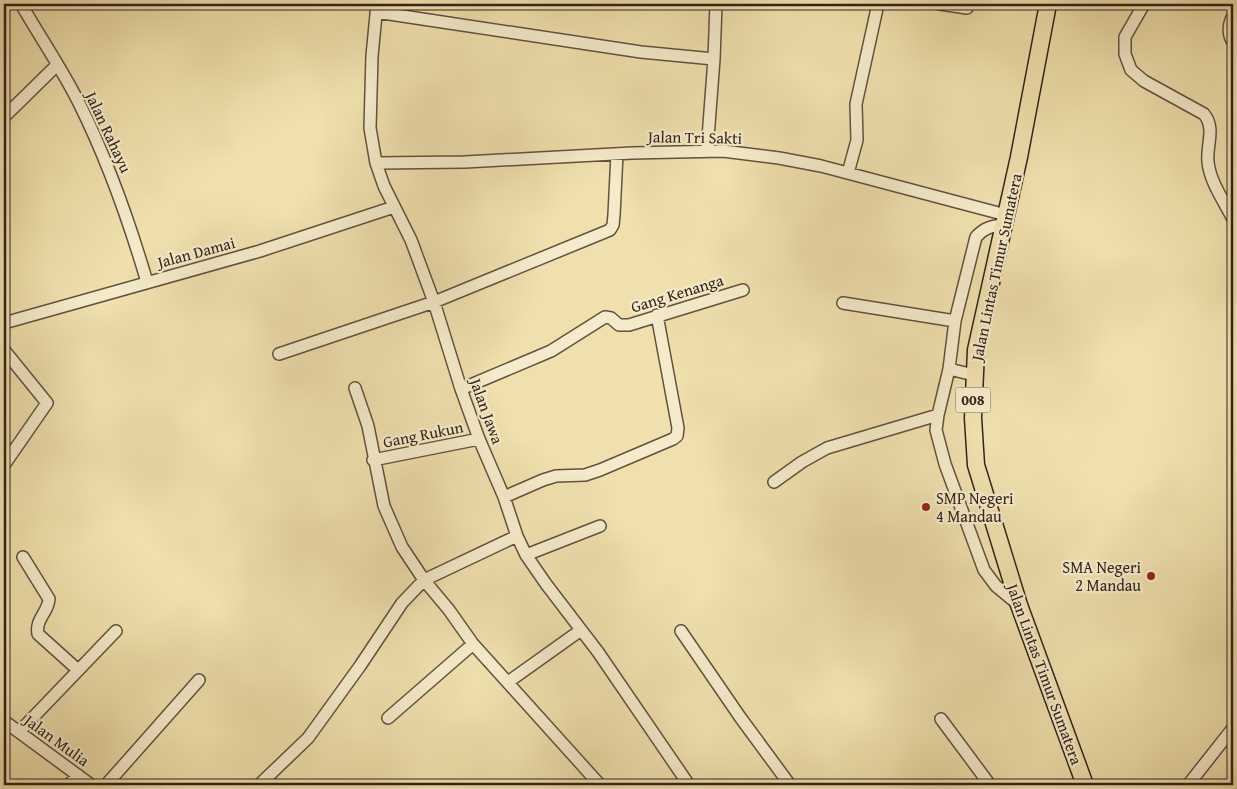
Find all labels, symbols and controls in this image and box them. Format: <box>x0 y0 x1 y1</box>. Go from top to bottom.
street label: Jalan Rahayu <box>79 86 138 177</box>
street label: Jalan Tri Sakti <box>646 124 743 150</box>
street label: Jalan Lintas Timur Sumatera <box>964 171 1028 365</box>
street label: Jalan Damai <box>153 230 238 274</box>
street label: Gang Kenanga <box>628 267 727 318</box>
street label: Jalan Jawa <box>463 373 510 448</box>
road number: 008 <box>956 388 990 412</box>
street label: Gang Rukun <box>381 414 465 454</box>
place label: SMP Negeri 4 Mandau <box>936 486 1014 528</box>
marker: SMP Negeri 4 Mandau <box>920 501 932 513</box>
place label: SMA Negeri 2 Mandau <box>1062 555 1142 597</box>
marker: SMA Negeri 2 Mandau <box>1145 570 1157 582</box>
street label: Jalan Lintas Timur Sumatera <box>1000 578 1089 768</box>
street label: Jalan Mulia <box>18 707 95 772</box>

